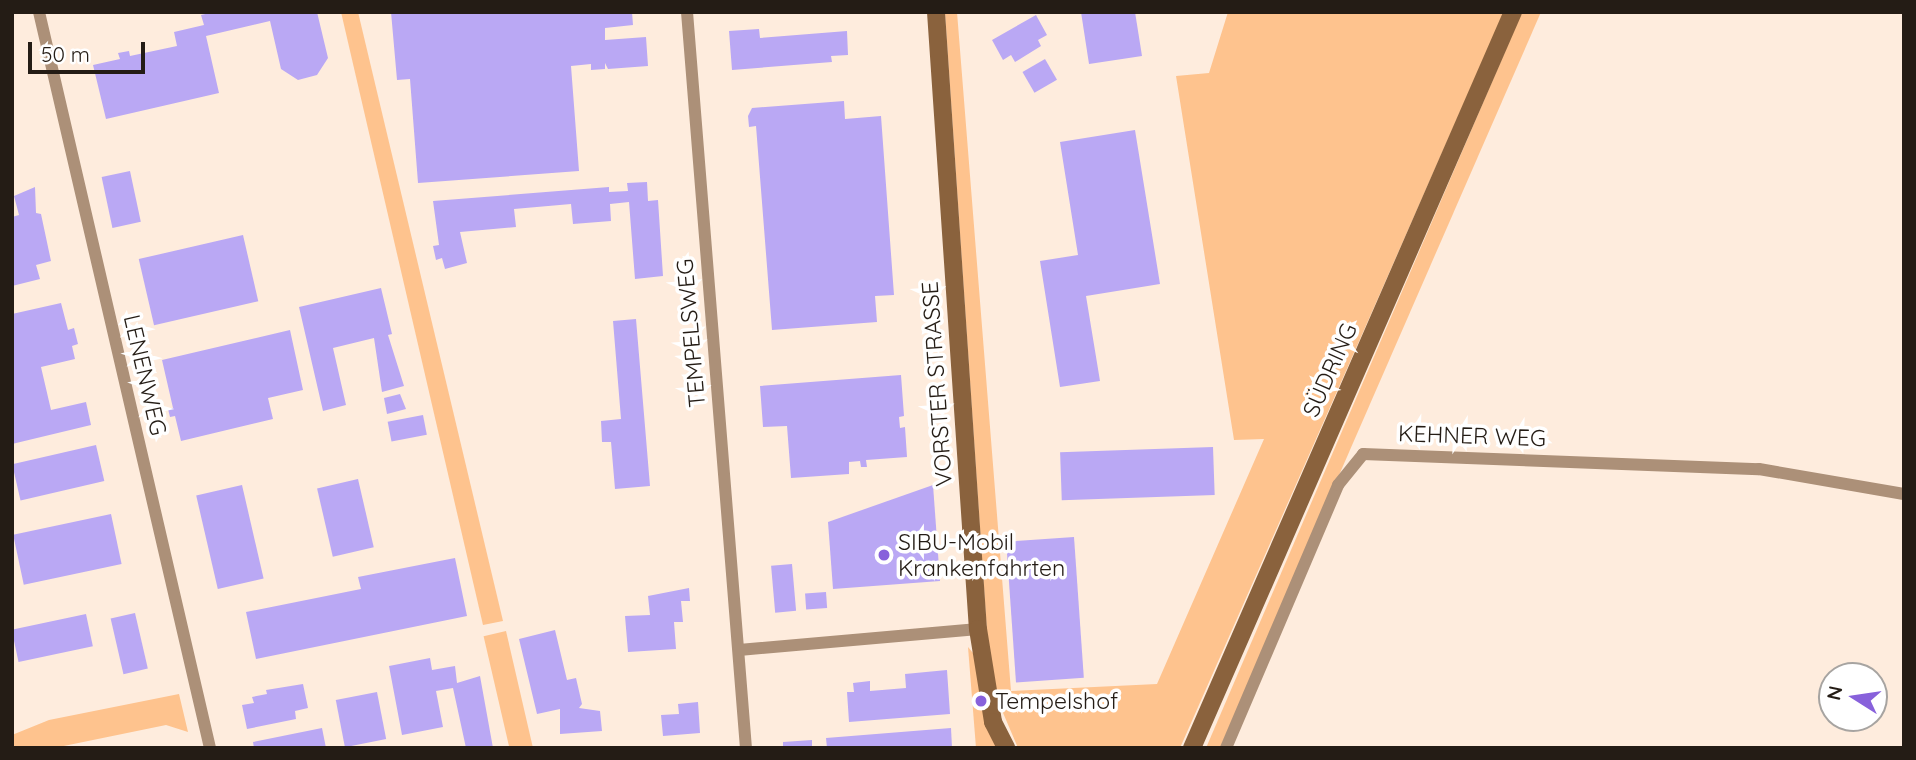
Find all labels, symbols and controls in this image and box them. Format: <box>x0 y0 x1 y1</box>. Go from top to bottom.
scale bar <box>32 28 149 72</box>
text: 50 m <box>41 41 90 67</box>
street label: TEMPELSWEG <box>671 257 711 409</box>
street label: VORSTER STRASSE <box>916 280 958 488</box>
street label: LENENWEG <box>118 312 172 438</box>
street label: SÜDRING <box>1297 319 1363 421</box>
street label: KEHNER WEG <box>1398 420 1546 452</box>
place label: SIBU-Mobil Krankenfahrten <box>898 528 1065 582</box>
marker: SIBU-Mobil Krankenfahrten <box>876 547 892 563</box>
north arrow <box>1818 662 1888 732</box>
text: N <box>1821 684 1848 702</box>
place label: Tempelshof <box>995 687 1118 715</box>
marker: Tempelshof <box>973 693 989 709</box>

